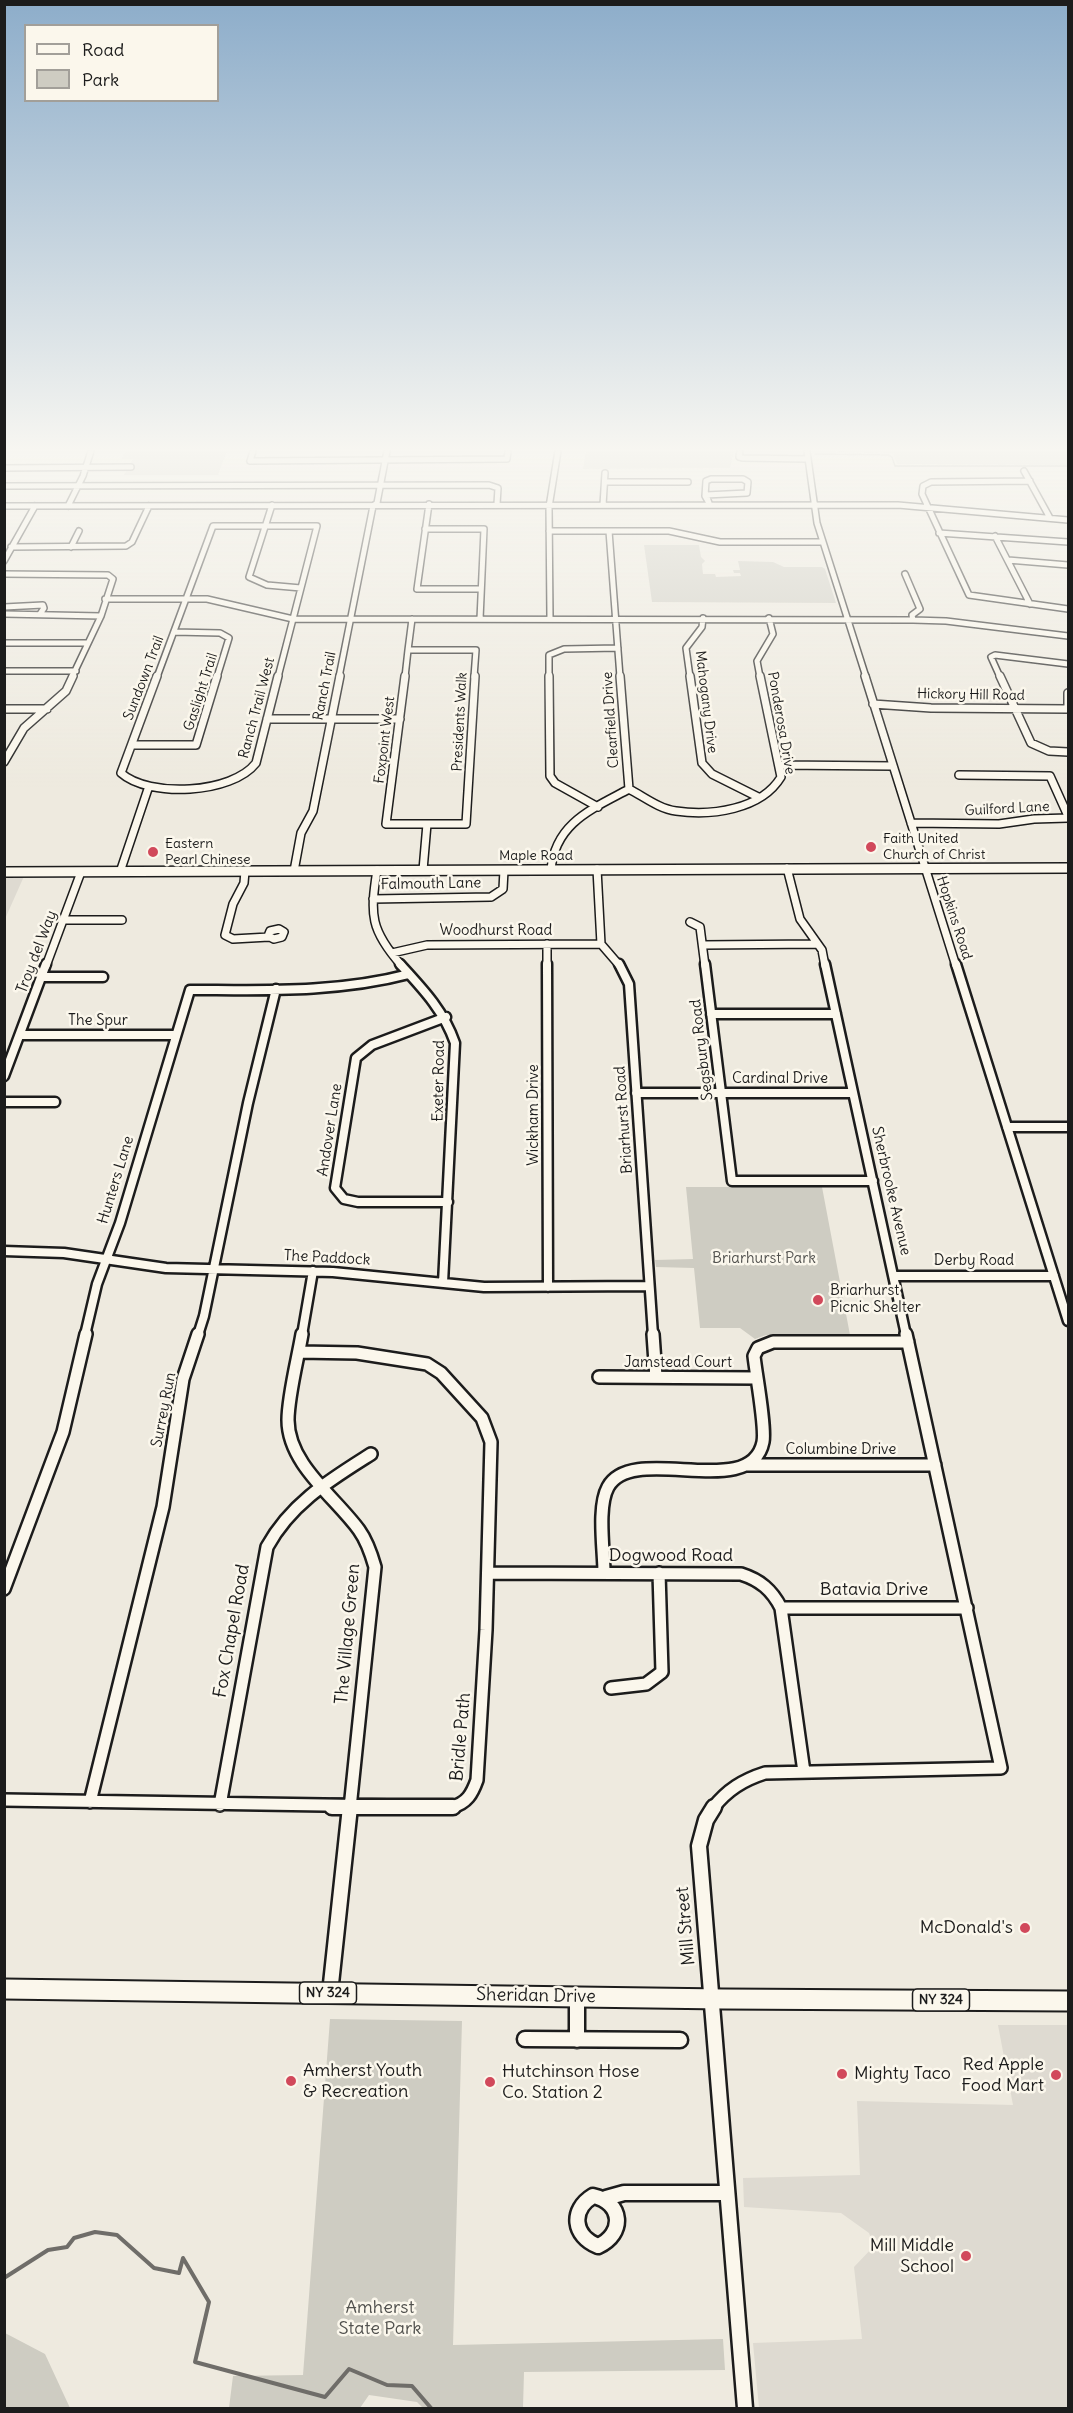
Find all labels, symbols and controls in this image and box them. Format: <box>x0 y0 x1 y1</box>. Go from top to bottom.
legend <box>24 24 219 102</box>
text: Road <box>82 38 124 61</box>
text: Park <box>82 68 119 91</box>
street label: Sundown Trail <box>120 634 168 722</box>
street label: Ranch Trail <box>310 650 340 722</box>
street label: Mahogany Drive <box>691 650 721 754</box>
street label: Gaslight Trail <box>181 651 221 733</box>
street label: Ranch Trail West <box>235 656 279 760</box>
street label: Ponderosa Drive <box>764 670 798 776</box>
street label: Clearfield Drive <box>599 671 623 769</box>
street label: Presidents Walk <box>449 672 471 772</box>
street label: Hickory Hill Road <box>917 686 1025 704</box>
street label: Foxpoint West <box>371 695 399 785</box>
street label: Guilford Lane <box>964 798 1050 820</box>
place label: Faith United Church of Christ <box>883 831 985 864</box>
place label: Eastern Pearl Chinese <box>165 836 251 868</box>
marker: Faith United Church of Christ <box>864 840 878 854</box>
marker: Eastern Pearl Chinese <box>146 845 160 859</box>
street label: Maple Road <box>499 848 573 864</box>
street label: Falmouth Lane <box>380 874 482 894</box>
street label: Hopkins Road <box>933 874 975 962</box>
street label: Troy del Way <box>13 908 61 996</box>
street label: Woodhurst Road <box>440 922 552 940</box>
street label: Segsbury Road <box>687 998 717 1102</box>
street label: The Spur <box>68 1012 128 1030</box>
street label: Exeter Road <box>429 1040 449 1122</box>
street label: Wickham Drive <box>525 1064 543 1166</box>
street label: Briarhurst Road <box>611 1065 637 1175</box>
street label: Cardinal Drive <box>732 1070 828 1088</box>
street label: Andover Lane <box>314 1082 346 1178</box>
street label: Sherbrooke Avenue <box>867 1125 915 1257</box>
street label: Hunters Lane <box>94 1134 138 1226</box>
street label: The Paddock <box>283 1247 371 1269</box>
park label: Briarhurst Park <box>712 1250 816 1268</box>
street label: Derby Road <box>934 1252 1014 1270</box>
place label: Briarhurst Picnic Shelter <box>830 1282 921 1317</box>
marker: Briarhurst Picnic Shelter <box>811 1293 825 1307</box>
street label: Jamstead Court <box>624 1354 732 1372</box>
street label: Surrey Run <box>148 1371 180 1449</box>
street label: Columbine Drive <box>786 1441 896 1459</box>
street label: Dogwood Road <box>609 1545 733 1567</box>
street label: Fox Chapel Road <box>210 1562 254 1700</box>
street label: The Village Green <box>331 1563 365 1705</box>
street label: Batavia Drive <box>820 1579 928 1601</box>
street label: Bridle Path <box>446 1692 476 1782</box>
street label: Mill Street <box>672 1886 700 1966</box>
place label: McDonald's <box>920 1917 1013 1939</box>
marker: McDonald's <box>1018 1921 1032 1935</box>
road number: NY 324 <box>300 1982 356 2004</box>
street label: Sheridan Drive <box>476 1984 596 2008</box>
road number: NY 324 <box>912 1989 970 2011</box>
place label: Red Apple Food Mart <box>961 2054 1044 2096</box>
place label: Amherst Youth & Recreation <box>303 2060 422 2102</box>
place label: Hutchinson Hose Co. Station 2 <box>502 2061 639 2104</box>
place label: Mighty Taco <box>854 2063 951 2085</box>
marker: Mighty Taco <box>835 2067 849 2081</box>
marker: Red Apple Food Mart <box>1049 2068 1063 2082</box>
marker: Amherst Youth & Recreation <box>284 2074 298 2088</box>
marker: Hutchinson Hose Co. Station 2 <box>483 2075 497 2089</box>
place label: Mill Middle School <box>870 2235 954 2278</box>
marker: Mill Middle School <box>959 2249 973 2263</box>
park label: Amherst State Park <box>338 2297 422 2340</box>

